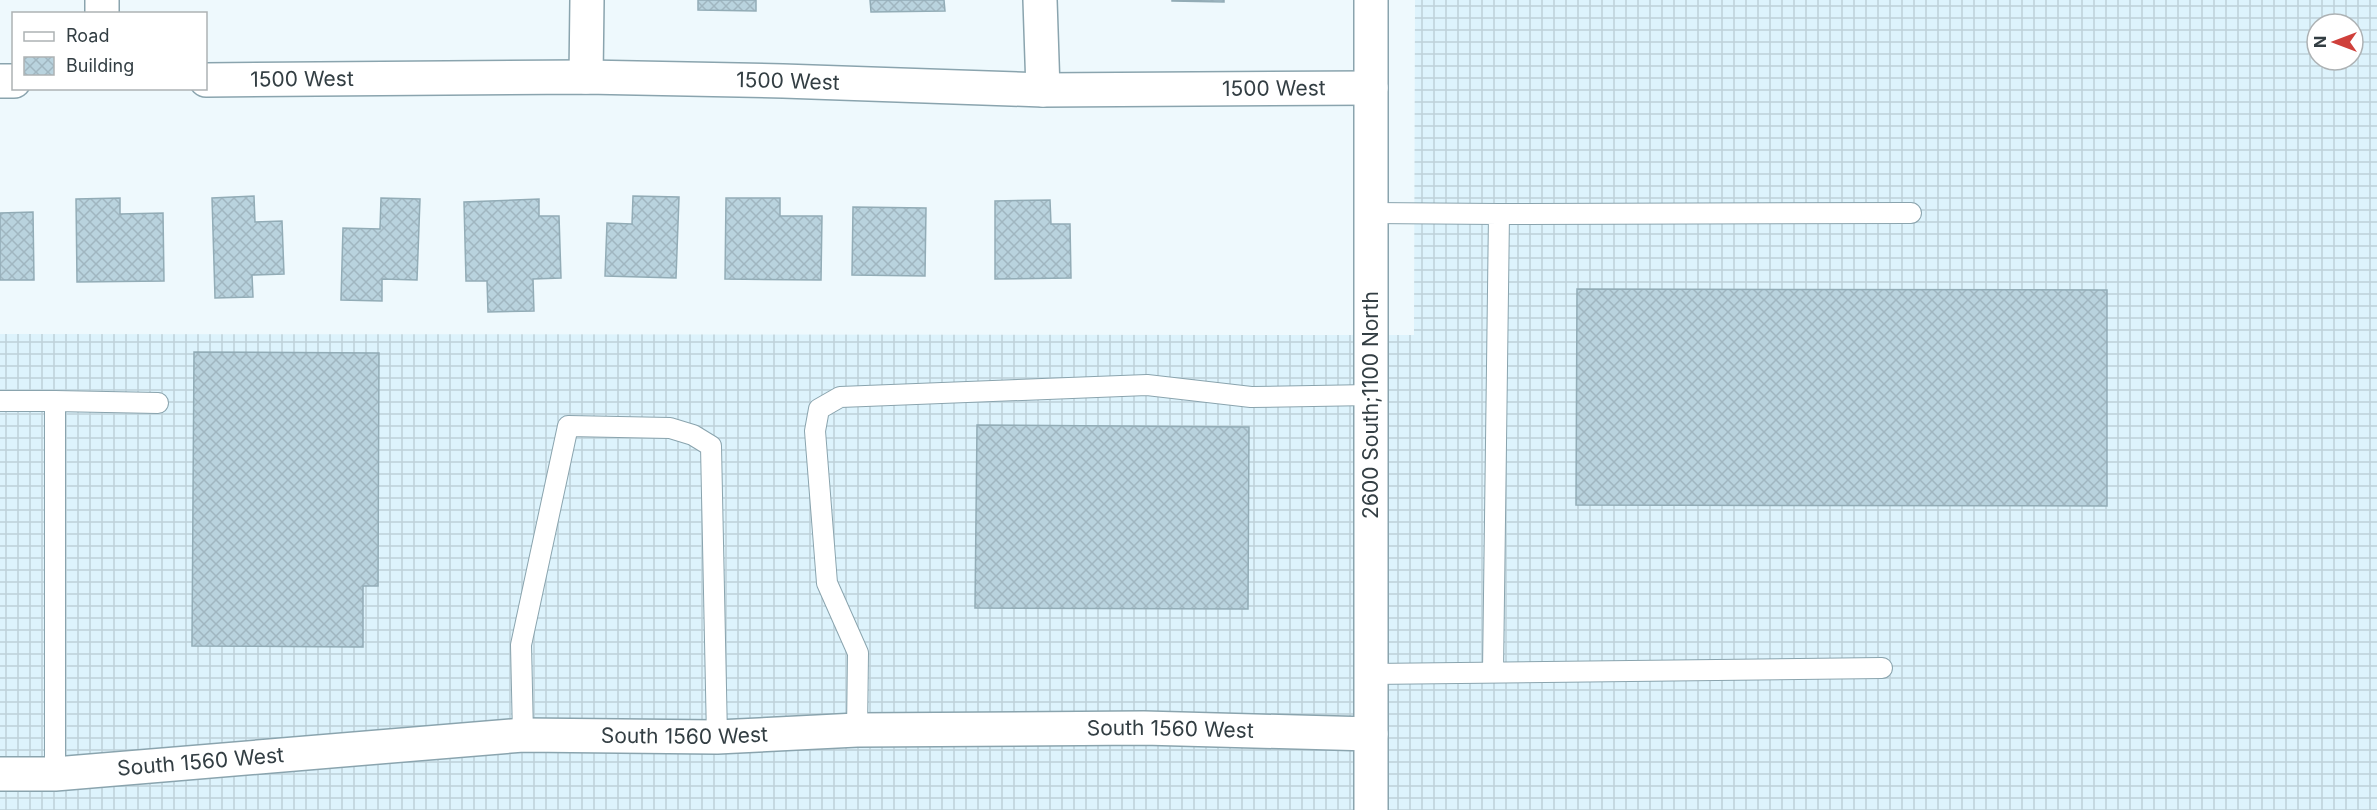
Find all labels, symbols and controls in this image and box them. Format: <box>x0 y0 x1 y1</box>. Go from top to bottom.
legend <box>12 12 207 90</box>
north arrow <box>2305 12 2365 72</box>
text: Road <box>66 25 109 46</box>
text: N <box>2310 36 2330 48</box>
text: Building <box>66 55 134 76</box>
street label: 1500 West <box>250 66 354 92</box>
street label: 1500 West <box>736 67 840 95</box>
street label: 1500 West <box>1222 75 1326 101</box>
street label: 2600 South;1100 North <box>1358 291 1383 519</box>
street label: South 1560 West <box>1087 715 1254 743</box>
street label: South 1560 West <box>601 721 769 749</box>
street label: South 1560 West <box>116 742 285 781</box>

